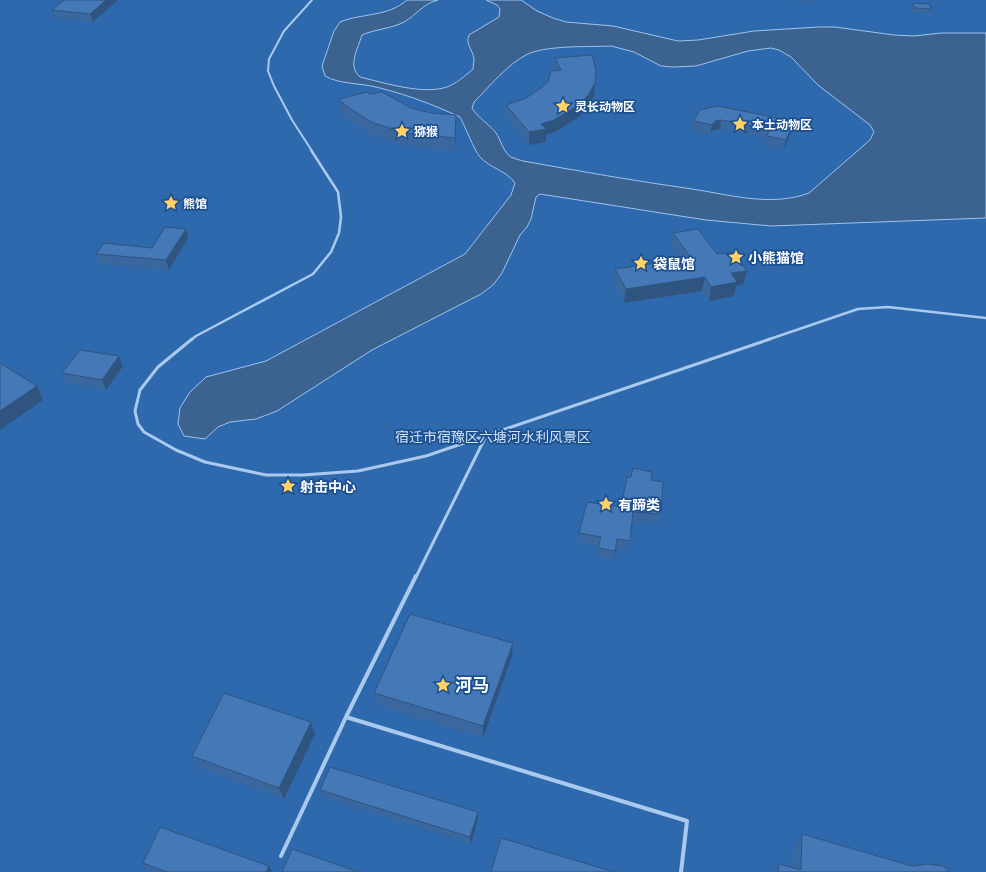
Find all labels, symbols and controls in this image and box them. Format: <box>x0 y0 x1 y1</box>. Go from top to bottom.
place icon: 灵长动物区 <box>554 97 572 115</box>
place label: 灵长动物区 <box>575 97 635 116</box>
place icon: 本土动物区 <box>731 115 749 133</box>
place label: 本土动物区 <box>752 115 812 134</box>
place icon: 猕猴 <box>393 122 411 140</box>
place label: 猕猴 <box>414 122 438 141</box>
place icon: 熊馆 <box>162 194 180 212</box>
place label: 熊馆 <box>183 194 207 213</box>
place label: 小熊猫馆 <box>748 247 804 268</box>
place icon: 小熊猫馆 <box>727 248 745 266</box>
place label: 袋鼠馆 <box>653 253 695 274</box>
place icon: 袋鼠馆 <box>632 254 650 272</box>
park label: 宿迁市宿豫区六塘河水利风景区 <box>395 426 591 447</box>
place label: 射击中心 <box>300 476 356 497</box>
place icon: 射击中心 <box>279 477 297 495</box>
place label: 有蹄类 <box>618 494 660 515</box>
place icon: 有蹄类 <box>597 495 615 513</box>
place label: 河马 <box>455 672 489 698</box>
place icon: 河马 <box>434 676 452 694</box>

